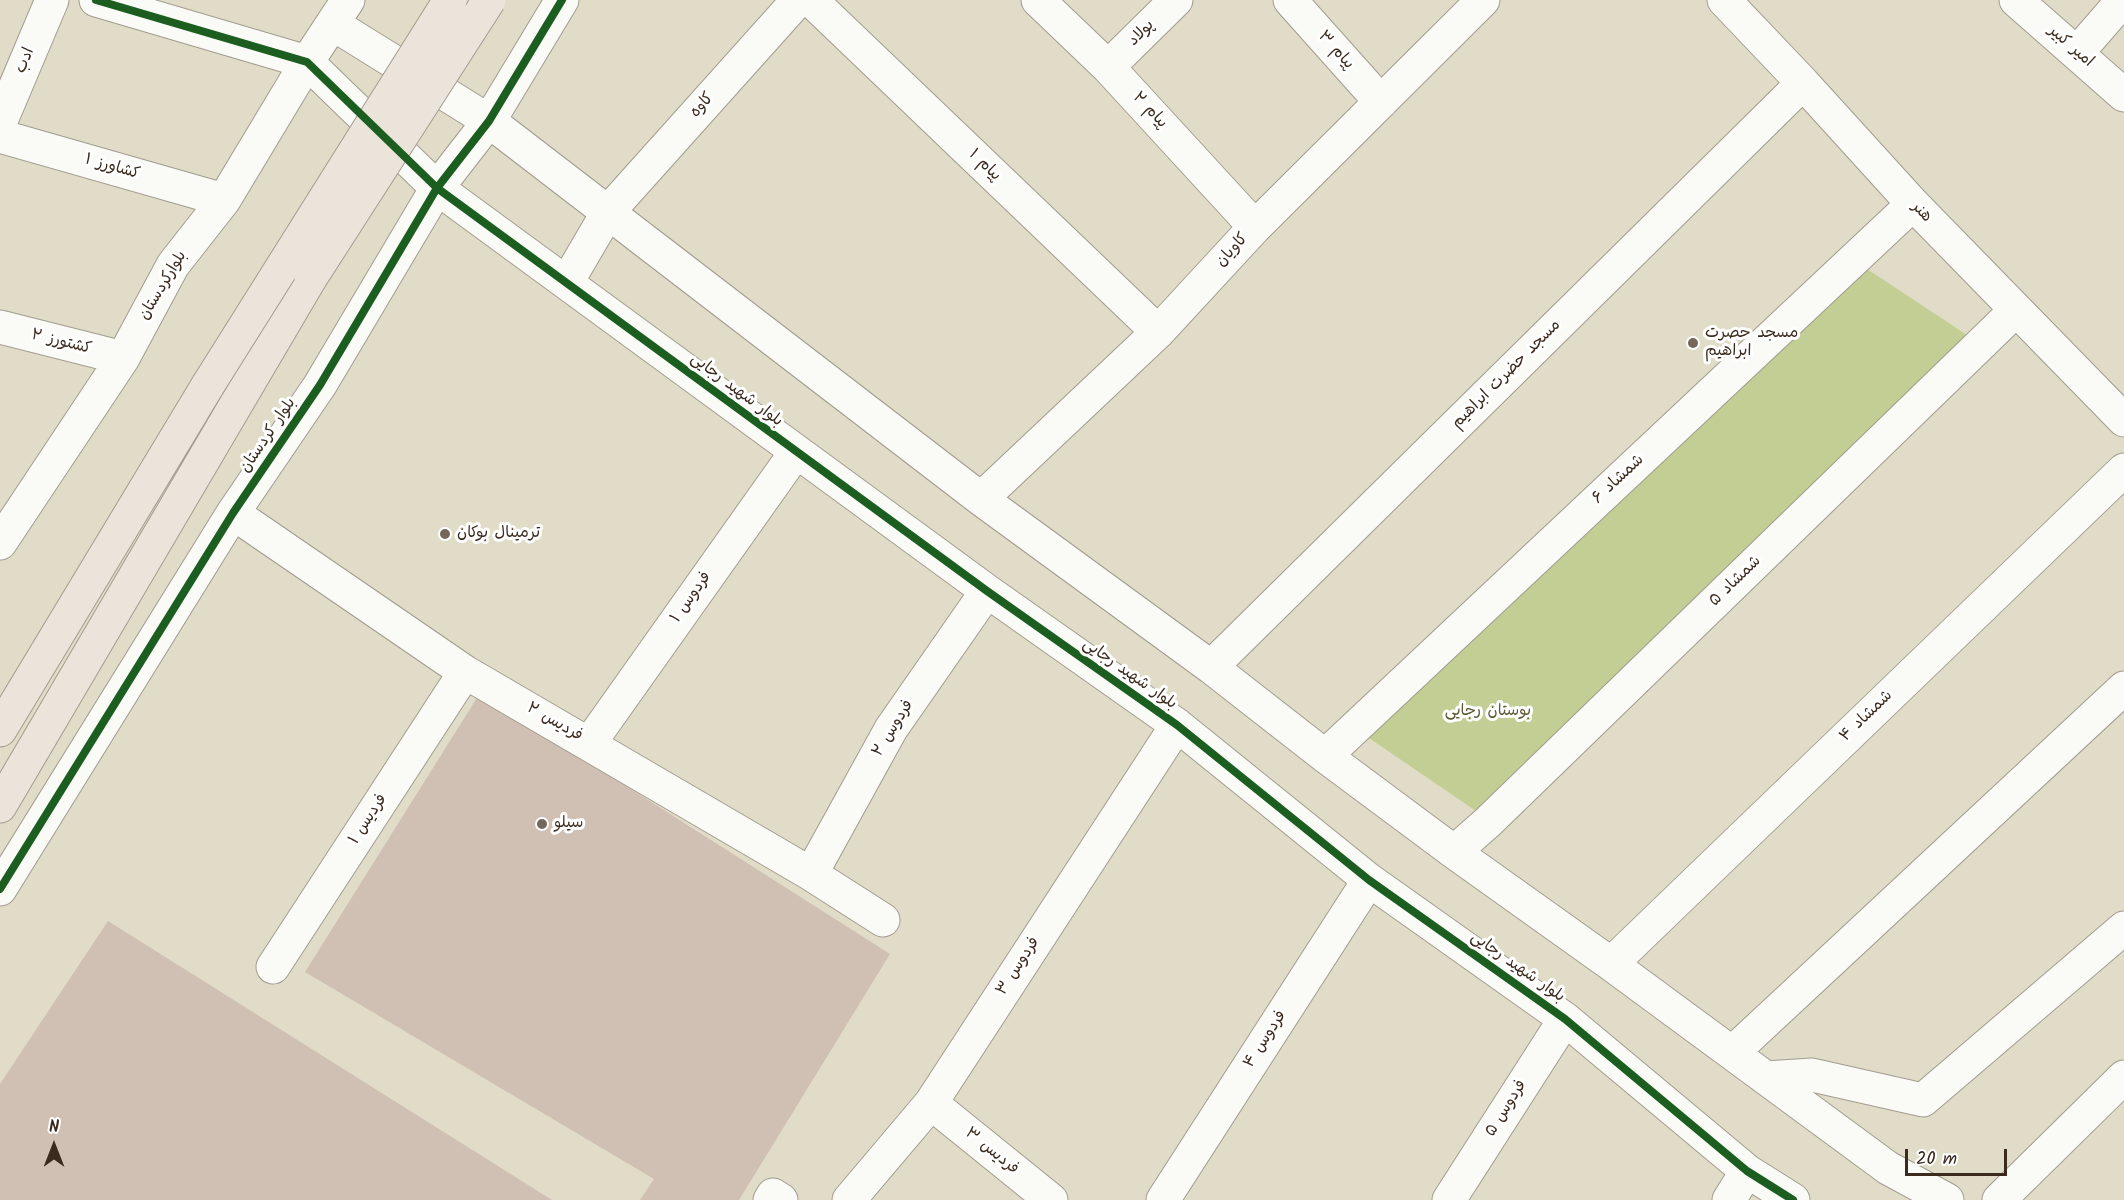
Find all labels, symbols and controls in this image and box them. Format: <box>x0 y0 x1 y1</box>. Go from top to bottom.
street label: پولاد <box>1125 17 1159 51</box>
street label: امیر کبیر <box>2043 22 2097 72</box>
street label: پیام ۳ <box>1313 28 1357 74</box>
street label: ادب <box>12 45 40 77</box>
street label: پیام ۲ <box>1127 89 1171 133</box>
street label: کاوه <box>687 90 719 122</box>
street label: پیام ۱ <box>964 146 1004 186</box>
street label: کشاورز ۱ <box>82 151 142 185</box>
street label: هنر <box>1907 199 1935 227</box>
street label: کاویان <box>1213 230 1253 272</box>
street label: بلوارکردستان <box>136 248 192 324</box>
street label: مسجد حضرت ابراهیم <box>1449 317 1565 433</box>
place label: مسجد حصرت ابراهیم <box>1705 324 1798 362</box>
street label: کشتورز ۲ <box>29 326 93 360</box>
marker: مسجد حصرت ابراهیم <box>1686 336 1700 350</box>
street label: بلوار شهید رجایی <box>686 350 786 432</box>
street label: بلوار کردستان <box>237 395 301 477</box>
street label: شمشاد ۶ <box>1589 451 1649 509</box>
place label: ترمینال بوکان <box>457 524 540 544</box>
marker: ترمینال بوکان <box>438 527 452 541</box>
street label: شمشاد ۵ <box>1706 552 1766 612</box>
street label: فردوس ۱ <box>667 569 717 627</box>
street label: بلوار شهید رجایی <box>1078 635 1180 715</box>
street label: شمشاد ۴ <box>1837 687 1897 747</box>
street label: فردوس ۲ <box>869 697 919 761</box>
street label: فردیس ۲ <box>523 699 585 747</box>
park label: بوستان رجایی <box>1445 702 1531 722</box>
street label: فردیس ۱ <box>346 791 392 849</box>
place label: سیلو <box>554 814 583 834</box>
marker: سیلو <box>535 817 549 831</box>
street label: بلوار شهید رجایی <box>1466 928 1568 1008</box>
street label: فردوس ۳ <box>993 934 1045 1000</box>
street label: فردوس ۴ <box>1240 1008 1292 1072</box>
street label: فردوس ۵ <box>1482 1077 1532 1141</box>
text: N <box>49 1115 59 1140</box>
north arrow <box>24 1116 84 1176</box>
street label: فردیس ۳ <box>960 1125 1022 1179</box>
scale bar <box>1908 1137 2010 1175</box>
text: 20 m <box>1916 1145 1957 1174</box>

